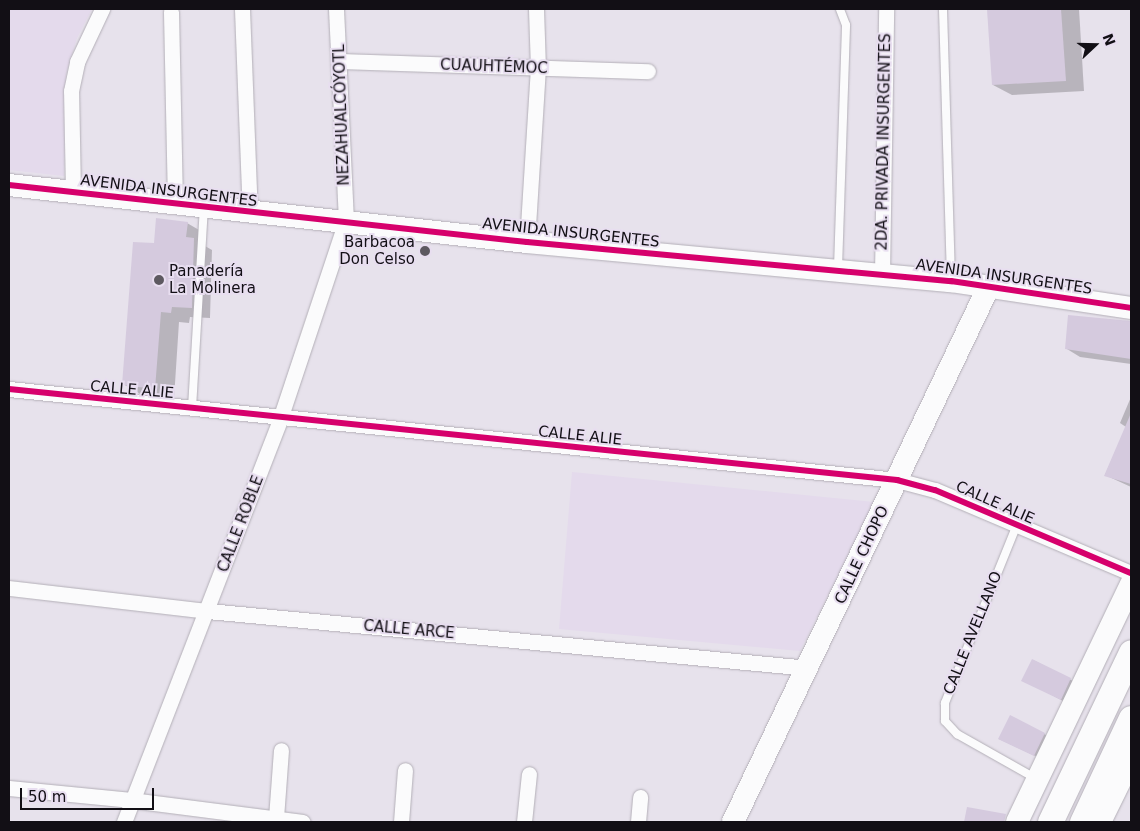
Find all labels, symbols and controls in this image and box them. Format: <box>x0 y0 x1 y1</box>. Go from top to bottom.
north arrow <box>1070 20 1120 70</box>
text: N <box>1099 31 1119 48</box>
street label: 2DA. PRIVADA INSURGENTES <box>873 33 895 251</box>
street label: NEZAHUALCÓYOTL <box>331 44 353 186</box>
street label: CUAUHTÉMOC <box>440 56 548 78</box>
street label: AVENIDA INSURGENTES <box>80 171 258 211</box>
street label: AVENIDA INSURGENTES <box>482 215 660 251</box>
place label: Barbacoa Don Celso <box>339 233 415 268</box>
marker: Barbacoa Don Celso <box>419 245 431 257</box>
street label: AVENIDA INSURGENTES <box>915 256 1093 298</box>
place label: Panadería La Molinera <box>169 262 256 297</box>
marker: Panadería La Molinera <box>153 274 165 286</box>
street label: CALLE ALIE <box>89 377 175 403</box>
street label: CALLE ALIE <box>537 423 623 449</box>
street label: CALLE ROBLE <box>214 473 268 575</box>
street label: CALLE ALIE <box>953 478 1037 528</box>
street label: CALLE CHOPO <box>831 503 893 607</box>
street label: CALLE AVELLANO <box>940 569 1006 697</box>
street label: CALLE ARCE <box>363 617 455 643</box>
scale bar <box>22 778 156 810</box>
text: 50 m <box>28 788 66 806</box>

